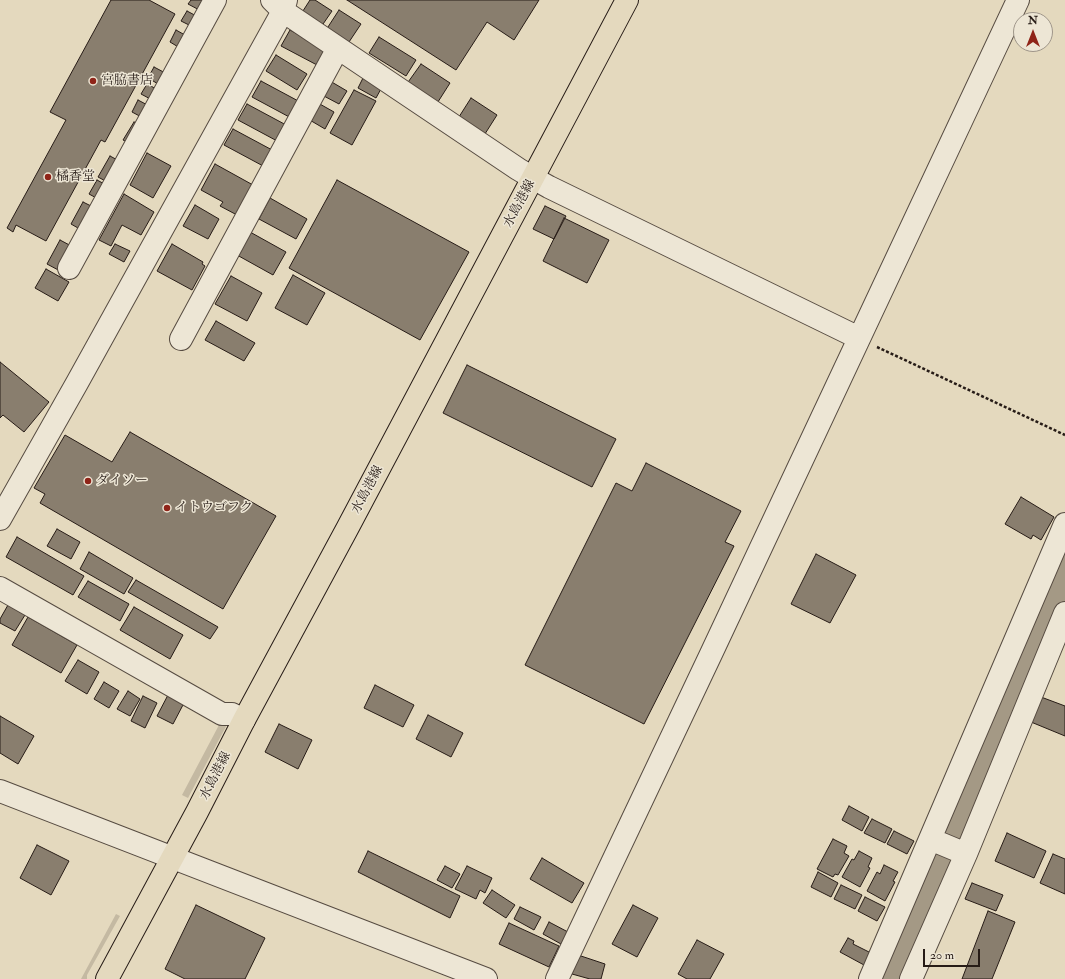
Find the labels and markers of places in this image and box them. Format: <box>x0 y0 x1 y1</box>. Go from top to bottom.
place label: 宮脇書店 <box>101 73 153 89</box>
marker: 宮脇書店 <box>88 76 98 86</box>
place label: 橘香堂 <box>56 169 95 185</box>
marker: 橘香堂 <box>43 172 53 182</box>
place label: ダイソー <box>96 473 148 489</box>
marker: ダイソー <box>83 476 93 486</box>
place label: イトウゴフク <box>175 500 253 516</box>
marker: イトウゴフク <box>162 503 172 513</box>

